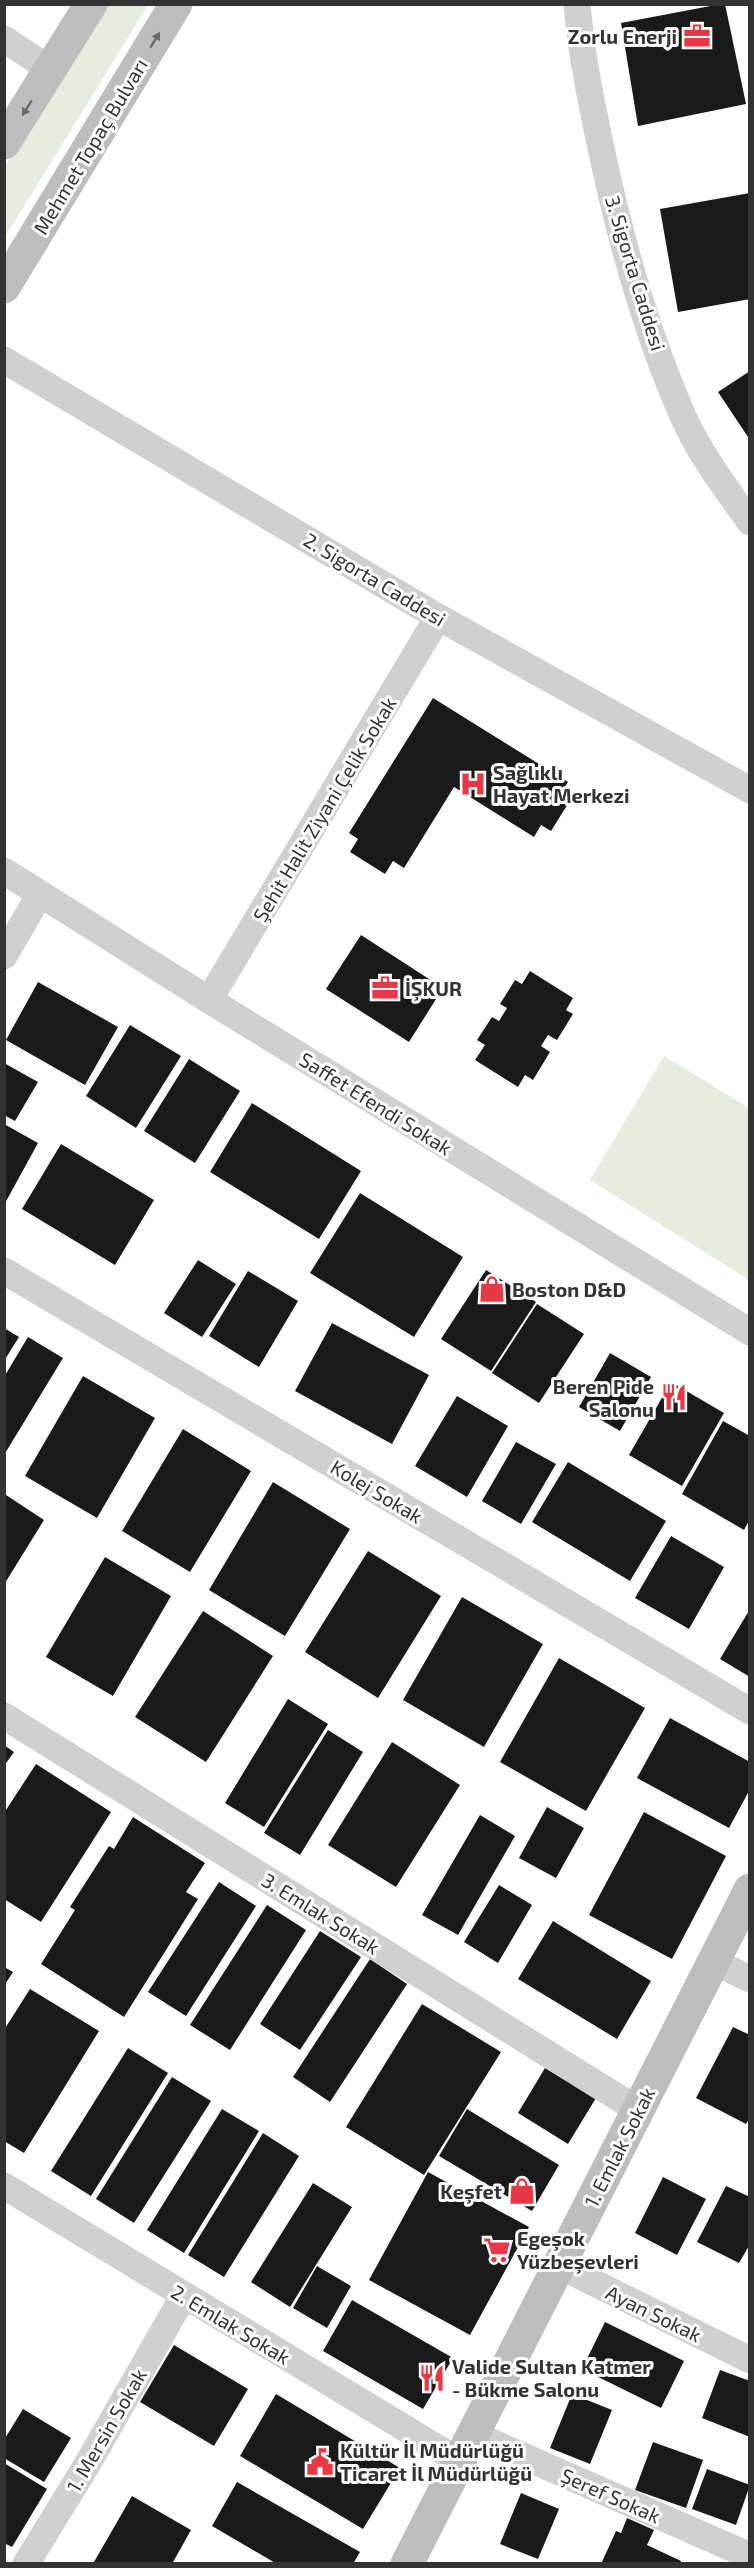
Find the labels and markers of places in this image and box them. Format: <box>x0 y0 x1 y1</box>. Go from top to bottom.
office icon: Zorlu Enerji <box>682 21 712 51</box>
place label: Zorlu Enerji <box>568 24 677 48</box>
place label: Sağlıklı Hayat Merkezi <box>493 760 629 808</box>
hospital icon: Sağlıklı Hayat Merkezi <box>458 769 488 799</box>
office icon: İŞKUR <box>370 973 400 1003</box>
place label: İŞKUR <box>405 976 462 1001</box>
shop icon: Boston D&D <box>477 1274 507 1304</box>
place label: Boston D&D <box>512 1277 626 1301</box>
place label: Beren Pide Salonu <box>553 1374 654 1421</box>
restaurant icon: Beren Pide Salonu <box>659 1382 689 1412</box>
shop icon: Keşfet <box>507 2176 537 2206</box>
place label: Keşfet <box>440 2179 502 2204</box>
place label: Egeşok Yüzbeşevleri <box>517 2226 639 2274</box>
supermarket icon: Egeşok Yüzbeşevleri <box>482 2235 512 2265</box>
place label: Valide Sultan Katmer - Bükme Salonu <box>452 2354 651 2401</box>
restaurant icon: Valide Sultan Katmer - Bükme Salonu <box>417 2363 447 2393</box>
place label: Kültür İl Müdürlüğü Ticaret İl Müdürlüğü <box>340 2438 532 2485</box>
public building icon: Kültür İl Müdürlüğü Ticaret İl Müdürlüğü <box>305 2447 335 2477</box>

